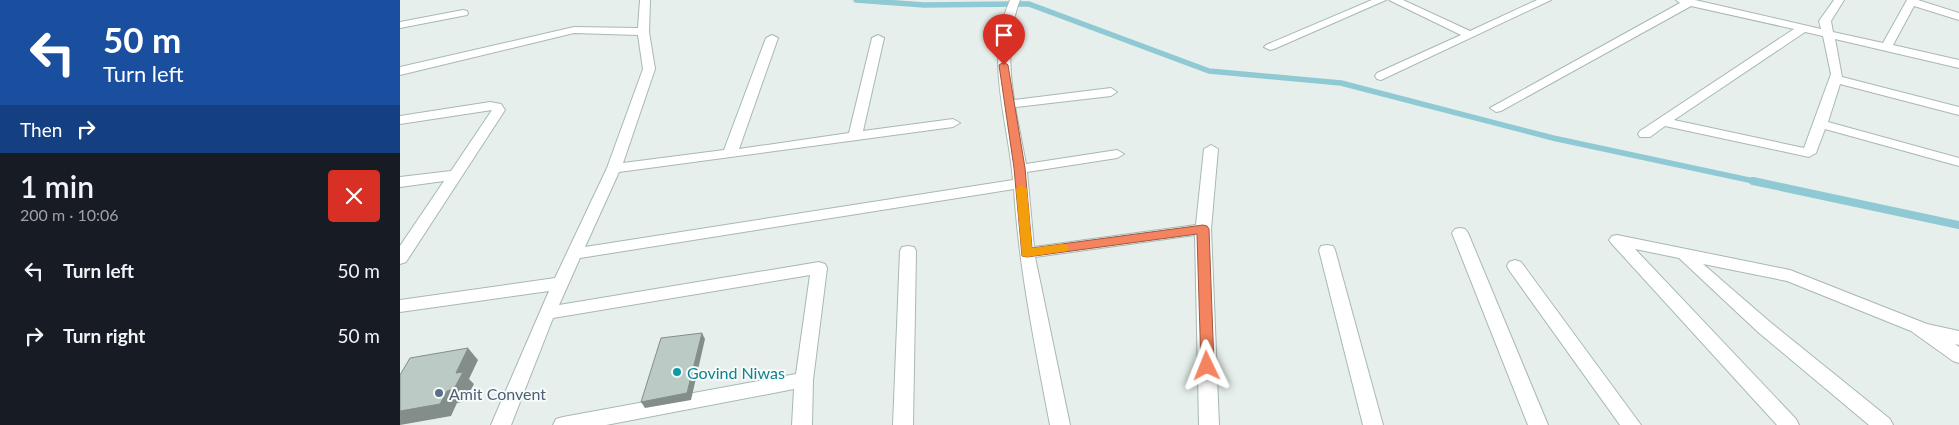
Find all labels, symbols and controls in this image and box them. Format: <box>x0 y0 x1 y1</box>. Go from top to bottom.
pin <box>983 14 1025 65</box>
text: 50 m <box>103 18 181 60</box>
icon: left <box>20 20 85 85</box>
icon: arrive <box>990 21 1018 49</box>
text: Turn left <box>103 60 184 87</box>
icon: right <box>72 115 100 143</box>
text: Then <box>20 118 62 141</box>
text: 1 min <box>20 168 94 204</box>
button: close <box>328 170 380 222</box>
text: 200 m · 10:06 <box>20 205 119 224</box>
icon: left <box>20 257 48 285</box>
text: Turn left <box>63 259 134 282</box>
text: 50 m <box>337 259 380 282</box>
icon: right <box>20 322 48 350</box>
text: Turn right <box>63 324 145 347</box>
text: 50 m <box>337 324 380 347</box>
position arrow <box>1180 339 1232 391</box>
place label: Govind Niwas <box>687 363 785 382</box>
marker: Govind Niwas <box>671 366 683 378</box>
place label: Amit Convent <box>449 384 546 403</box>
marker: Amit Convent <box>433 387 445 399</box>

